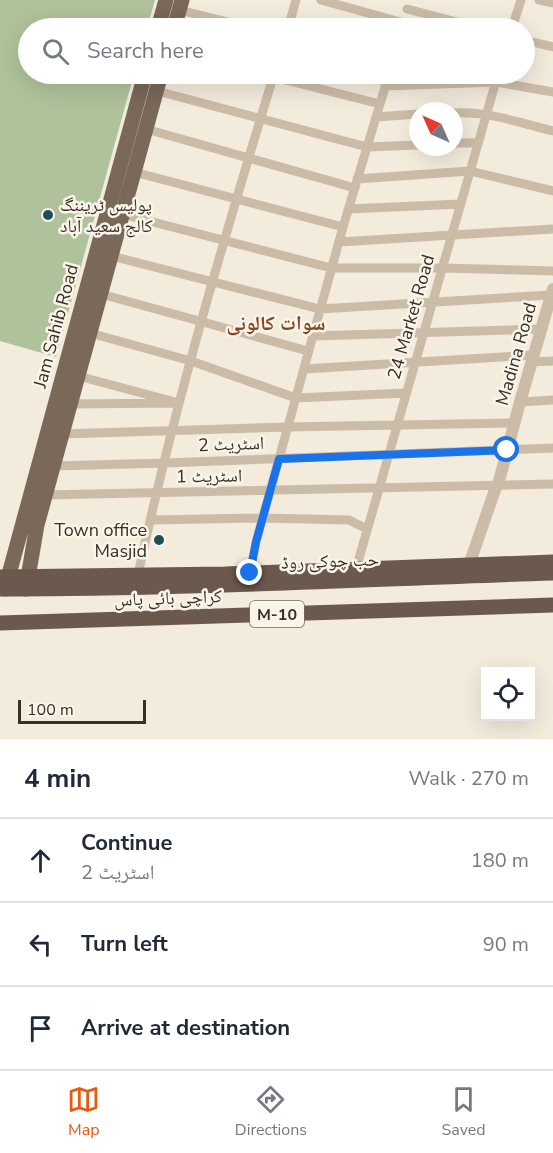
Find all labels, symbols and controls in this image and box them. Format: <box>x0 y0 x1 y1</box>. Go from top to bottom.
search box <box>18 18 535 84</box>
icon: search <box>39 35 72 68</box>
text: Search here <box>87 36 204 66</box>
north arrow <box>409 102 463 156</box>
place label: پولیس ٹریننگ کالج سعید آباد <box>60 193 153 238</box>
marker: پولیس ٹریننگ کالج سعید آباد <box>41 208 55 222</box>
street label: 24 Market Road <box>382 252 440 382</box>
street label: Jam Sahib Road <box>28 261 84 392</box>
street label: Madina Road <box>490 300 542 408</box>
district label: سوات کالونی <box>227 310 325 337</box>
street label: اسٹریٹ 2 <box>197 431 265 457</box>
route start <box>493 436 519 462</box>
street label: اسٹریٹ 1 <box>176 463 242 489</box>
place label: Town office Masjid <box>54 518 147 563</box>
marker: Town office Masjid <box>152 533 166 547</box>
street label: حب چوکی روڈ <box>281 547 379 575</box>
route end <box>236 559 262 585</box>
street label: کراچی بائی پاس <box>114 584 223 612</box>
road number: M-10 <box>250 601 304 627</box>
map controls <box>481 667 535 721</box>
button: locate <box>481 667 535 721</box>
scale bar <box>18 697 146 724</box>
text: 100 m <box>27 699 74 721</box>
text: 4 min <box>24 761 91 796</box>
text: Walk · 270 m <box>409 765 529 792</box>
text: Continue <box>81 828 172 858</box>
icon: ahead <box>24 844 57 877</box>
text: 180 m <box>471 847 529 874</box>
text: اسٹریٹ 2 <box>81 859 155 886</box>
icon: left <box>24 928 57 961</box>
text: Turn left <box>81 929 168 959</box>
text: 90 m <box>483 931 529 958</box>
icon: arrive <box>24 1012 57 1045</box>
text: Arrive at destination <box>81 1013 290 1043</box>
tab: Map <box>67 1083 100 1141</box>
tab: Directions <box>235 1083 307 1141</box>
tab: Saved <box>442 1083 486 1141</box>

